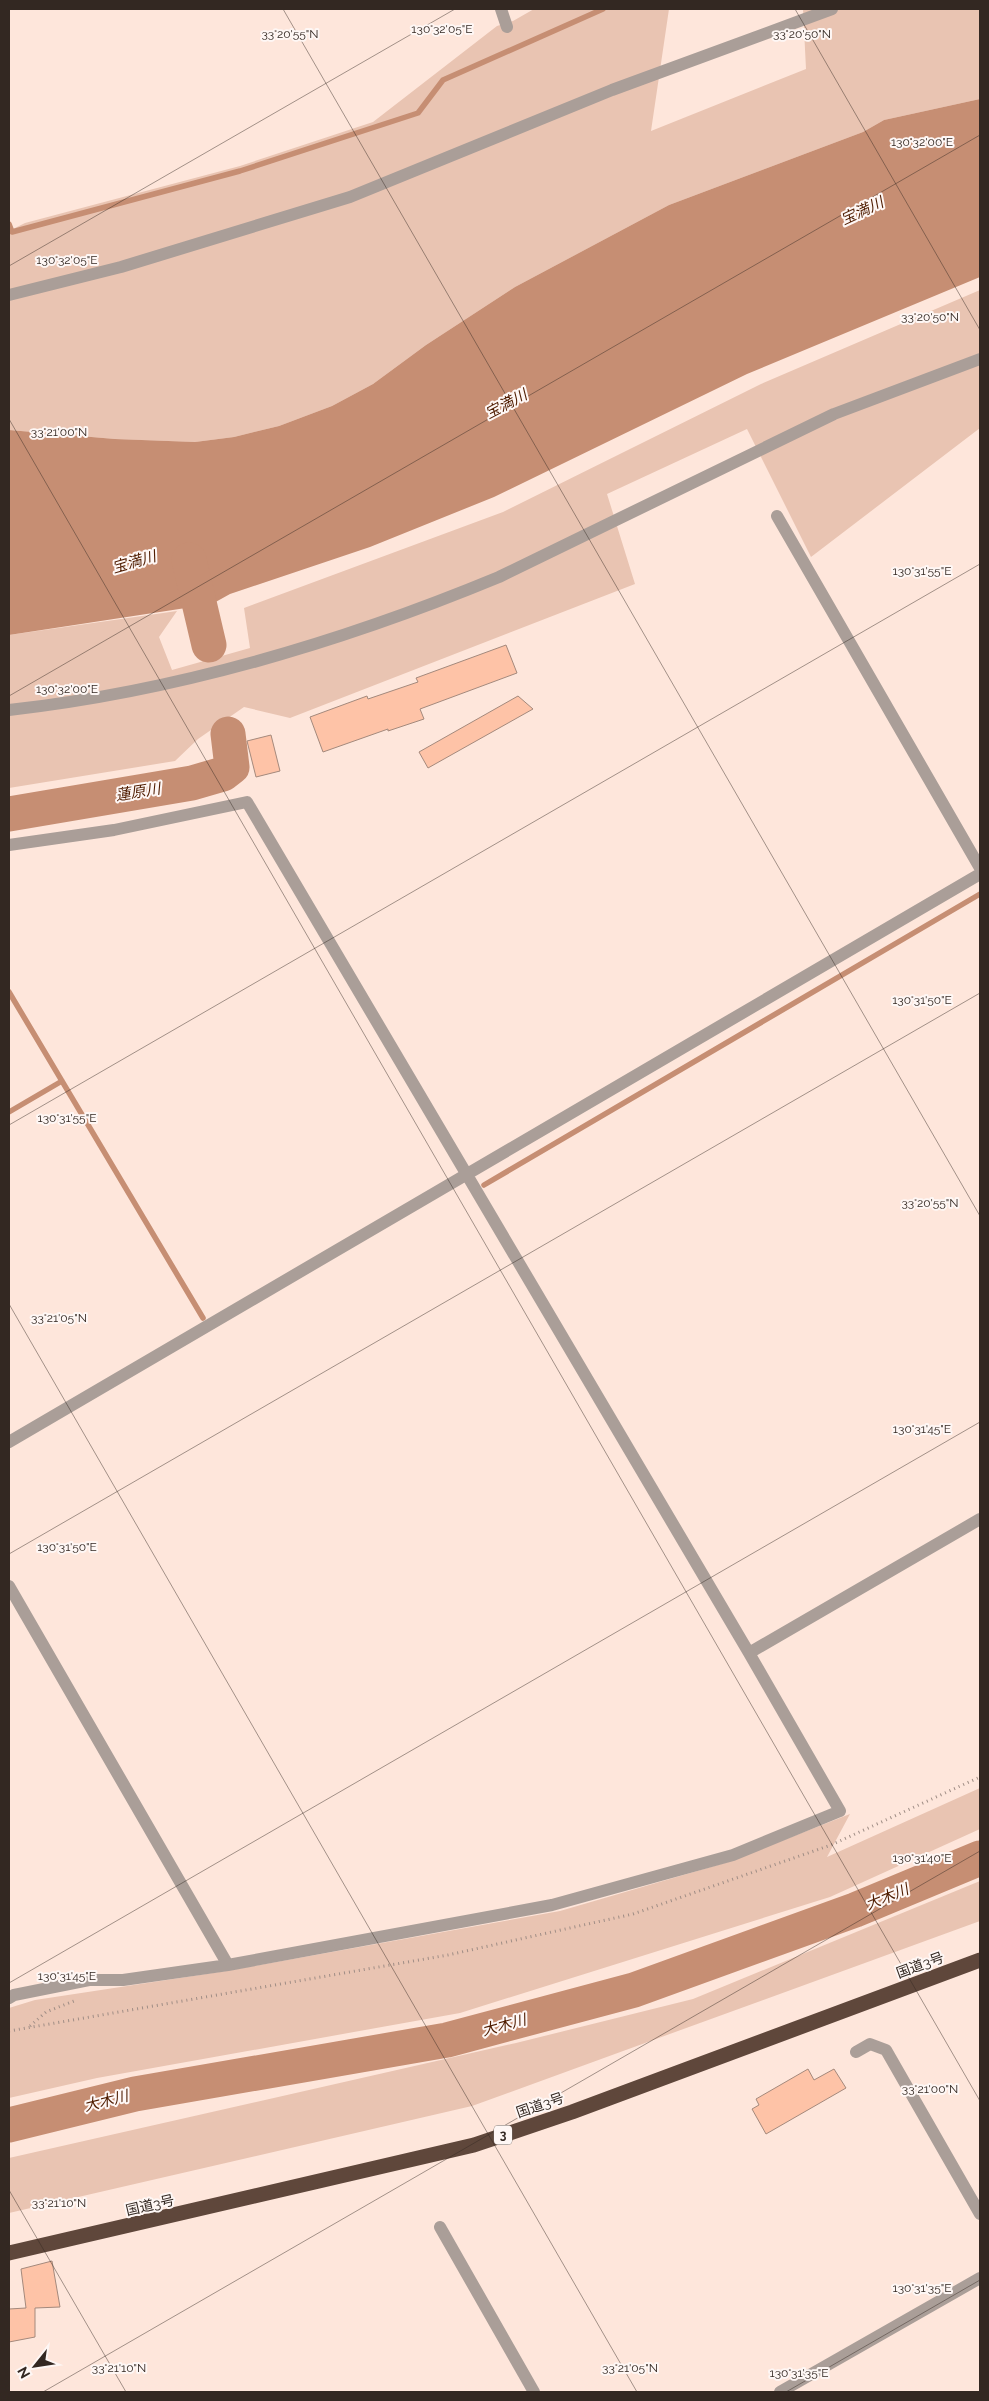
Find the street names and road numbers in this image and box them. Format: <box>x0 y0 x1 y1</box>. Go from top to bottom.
street label: 国道3号 <box>894 1949 946 1981</box>
street label: 国道3号 <box>514 2089 566 2121</box>
road number: 3 <box>494 2126 512 2144</box>
street label: 国道3号 <box>124 2192 176 2218</box>

